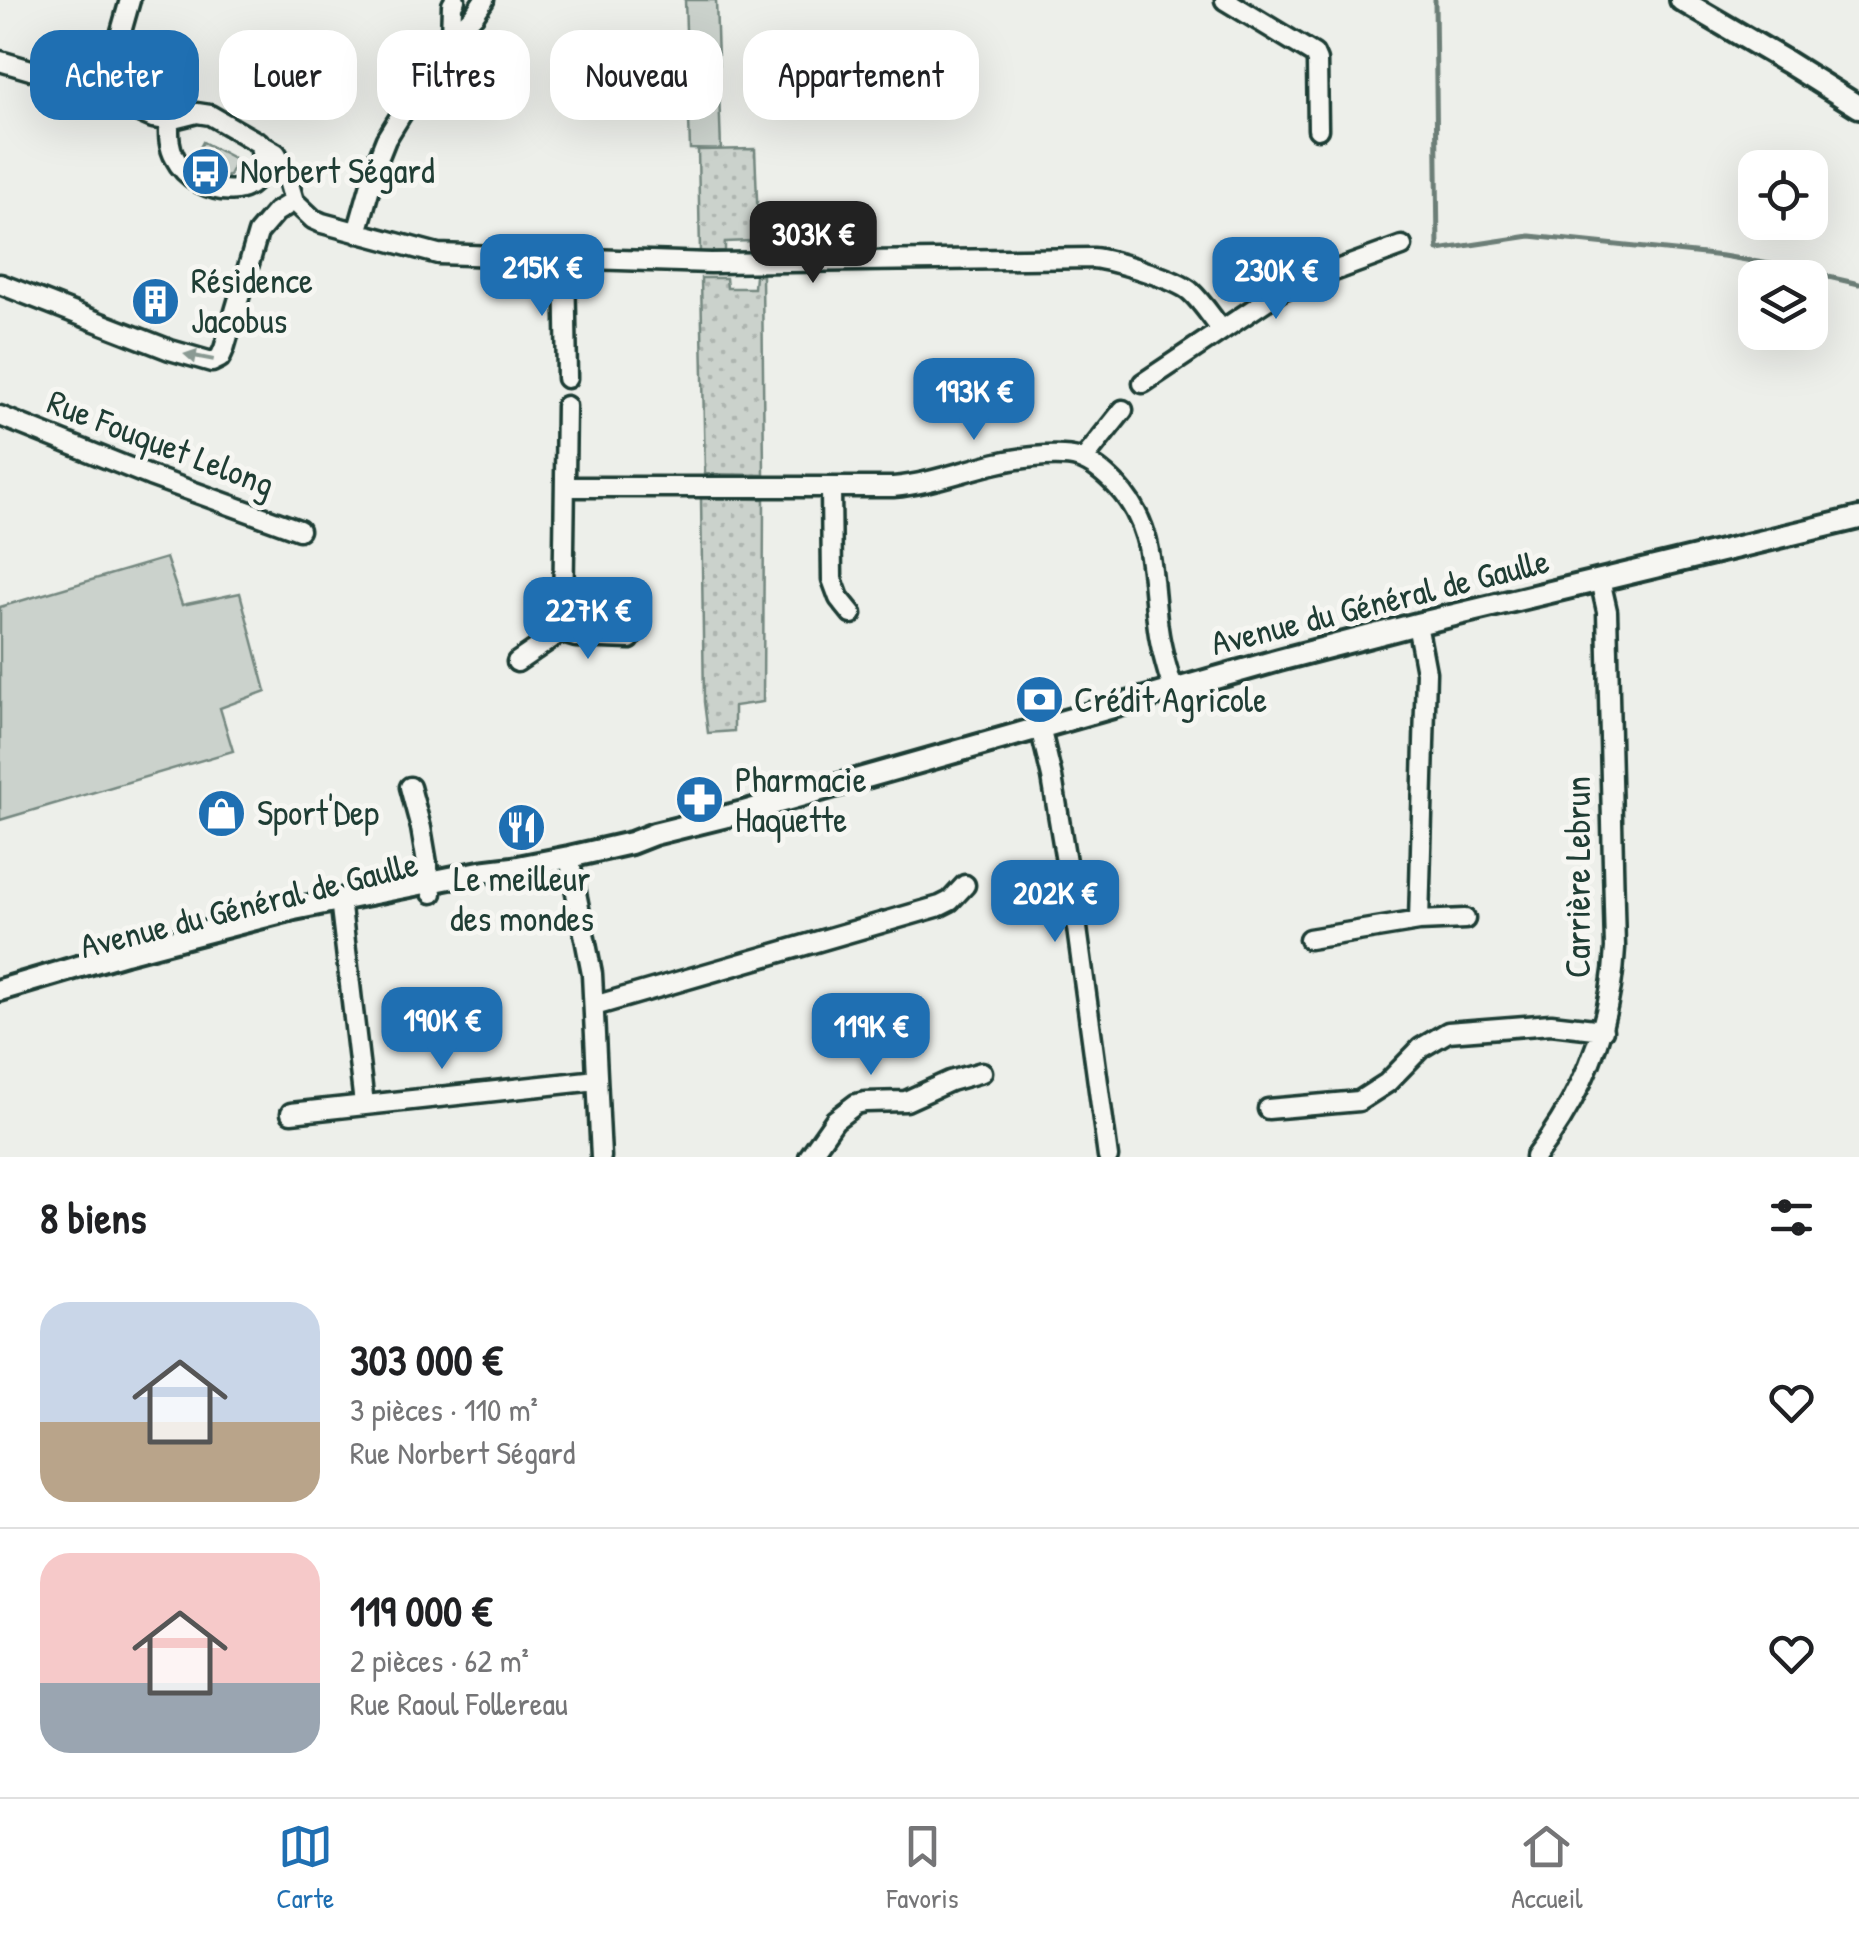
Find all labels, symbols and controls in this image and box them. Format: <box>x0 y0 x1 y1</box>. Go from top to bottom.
chip: Acheter <box>30 30 199 120</box>
chip: Louer <box>219 30 357 120</box>
chip: Filtres <box>377 30 530 120</box>
chip: Nouveau <box>550 30 723 120</box>
chip: Appartement <box>743 30 979 120</box>
bus stop icon: Norbert Ségard <box>179 145 231 197</box>
place label: Norbert Ségard <box>240 147 435 194</box>
map controls <box>1738 150 1828 350</box>
button: locate <box>1738 150 1828 240</box>
pin: 303K € <box>732 201 894 286</box>
text: 303K € <box>772 212 854 255</box>
pin: 215K € <box>461 234 623 319</box>
pin: 230K € <box>1195 237 1357 322</box>
text: 215K € <box>502 245 582 288</box>
text: 230K € <box>1234 248 1318 291</box>
place label: Résidence Jacobus <box>191 257 313 344</box>
button: layers <box>1738 260 1828 350</box>
building icon: Résidence Jacobus <box>130 275 182 327</box>
one-way arrow <box>183 349 214 365</box>
pin: 193K € <box>893 358 1055 443</box>
text: 193K € <box>935 369 1013 412</box>
street label: Rue Fouquet Lelong <box>41 378 281 507</box>
street label: Avenue du Général de Gaulle <box>1206 537 1554 666</box>
pin: 227K € <box>507 577 669 662</box>
text: 227K € <box>545 588 631 631</box>
bank icon: Crédit Agricole <box>1013 674 1065 726</box>
place label: Crédit Agricole <box>1074 676 1267 723</box>
place label: Pharmacie Haquette <box>735 756 867 843</box>
pharmacy icon: Pharmacie Haquette <box>674 774 726 826</box>
street label: Carrière Lebrun <box>1554 776 1601 978</box>
shop icon: Sport'Dep <box>196 787 248 839</box>
place label: Sport'Dep <box>257 789 379 836</box>
restaurant icon: Le meilleur des mondes <box>496 801 548 853</box>
street label: Avenue du Général de Gaulle <box>75 840 423 969</box>
place label: Le meilleur des mondes <box>450 855 594 942</box>
pin: 202K € <box>974 860 1136 945</box>
text: 202K € <box>1013 871 1097 914</box>
pin: 190K € <box>361 987 523 1072</box>
pin: 119K € <box>790 993 952 1078</box>
text: 190K € <box>403 998 481 1041</box>
text: 119K € <box>834 1004 908 1047</box>
text: 8 biens <box>40 1189 146 1246</box>
icon: filters <box>1764 1190 1819 1245</box>
text: 303 000 € <box>350 1331 502 1388</box>
icon: home <box>120 1342 240 1462</box>
icon: heart <box>1764 1375 1819 1430</box>
text: 3 pièces · 110 m² <box>350 1388 538 1431</box>
text: Rue Norbert Ségard <box>350 1431 575 1474</box>
text: 119 000 € <box>350 1582 492 1639</box>
icon: home <box>120 1593 240 1713</box>
icon: heart <box>1764 1626 1819 1681</box>
text: 2 pièces · 62 m² <box>350 1639 529 1682</box>
text: Rue Raoul Follereau <box>350 1682 568 1725</box>
tab: Carte <box>276 1819 334 1917</box>
tab: Favoris <box>887 1819 959 1917</box>
tab: Accueil <box>1511 1819 1583 1917</box>

